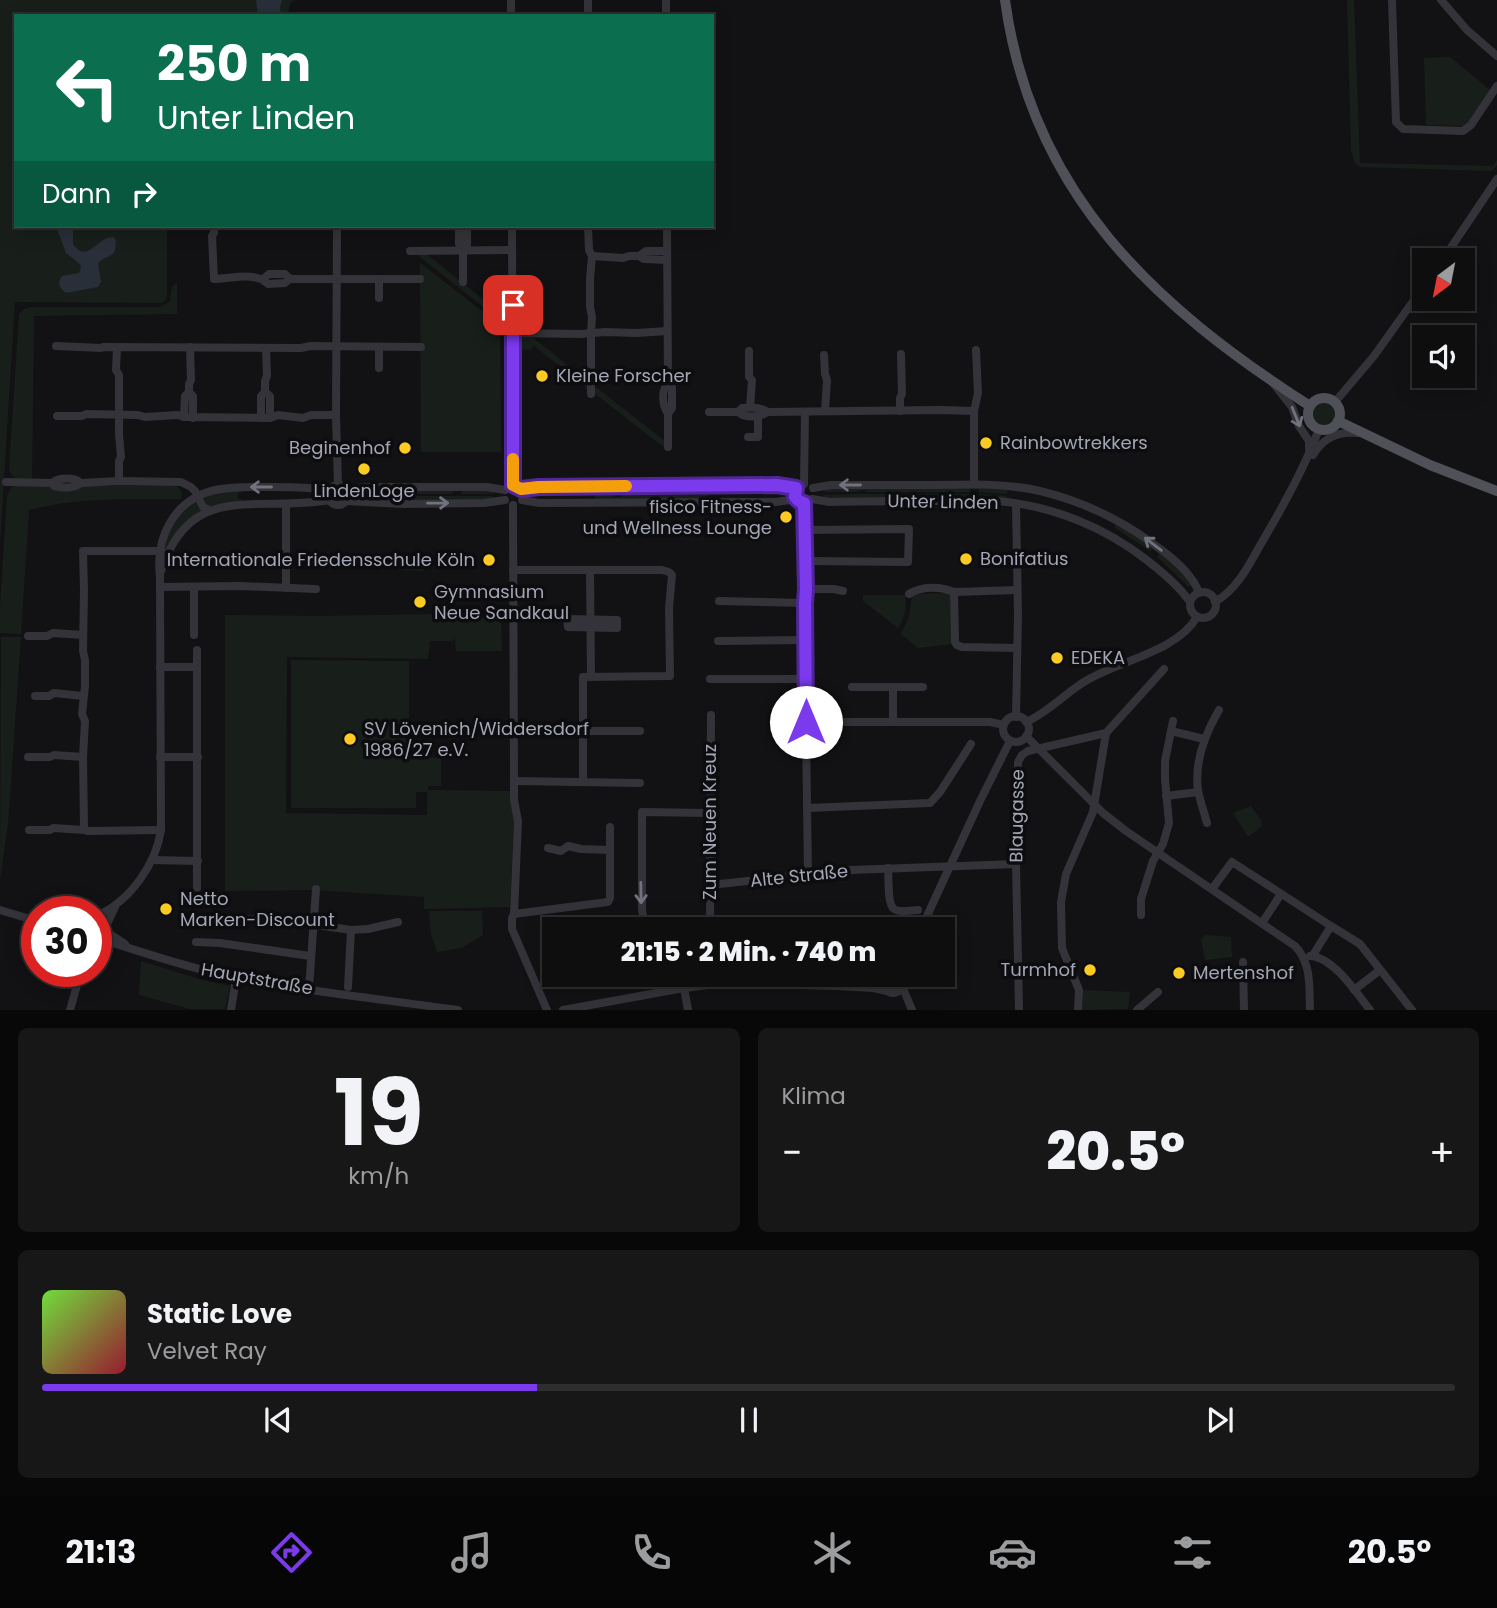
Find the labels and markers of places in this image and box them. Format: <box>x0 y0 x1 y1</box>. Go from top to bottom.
pin <box>483 275 543 335</box>
place label: Kleine Forscher <box>556 363 692 388</box>
marker: Kleine Forscher <box>534 368 550 384</box>
place label: Rainbowtrekkers <box>1000 430 1148 455</box>
place label: Beginenhof <box>289 435 391 460</box>
marker: Rainbowtrekkers <box>978 435 994 451</box>
marker: Beginenhof <box>397 440 413 456</box>
marker: LindenLoge <box>356 461 372 477</box>
place label: LindenLoge <box>313 478 415 503</box>
place label: fisico Fitness- und Wellness Lounge <box>582 494 772 540</box>
marker: fisico Fitness- und Wellness Lounge <box>778 509 794 525</box>
place label: Bonifatius <box>980 546 1069 571</box>
place label: Internationale Friedensschule Köln <box>167 547 475 572</box>
marker: Bonifatius <box>958 551 974 567</box>
marker: Internationale Friedensschule Köln <box>481 552 497 568</box>
place label: Gymnasium Neue Sandkaul <box>434 579 569 625</box>
marker: Gymnasium Neue Sandkaul <box>412 594 428 610</box>
place label: EDEKA <box>1071 645 1125 670</box>
marker: EDEKA <box>1049 650 1065 666</box>
place label: SV Lövenich/Widdersdorf 1986/27 e.V. <box>364 716 589 762</box>
marker: SV Lövenich/Widdersdorf 1986/27 e.V. <box>342 731 358 747</box>
place label: Netto Marken-Discount <box>180 886 335 932</box>
marker: Netto Marken-Discount <box>158 901 174 917</box>
place label: Turmhof <box>1001 957 1076 982</box>
place label: Mertenshof <box>1193 960 1294 985</box>
marker: Turmhof <box>1082 962 1098 978</box>
marker: Mertenshof <box>1171 965 1187 981</box>

